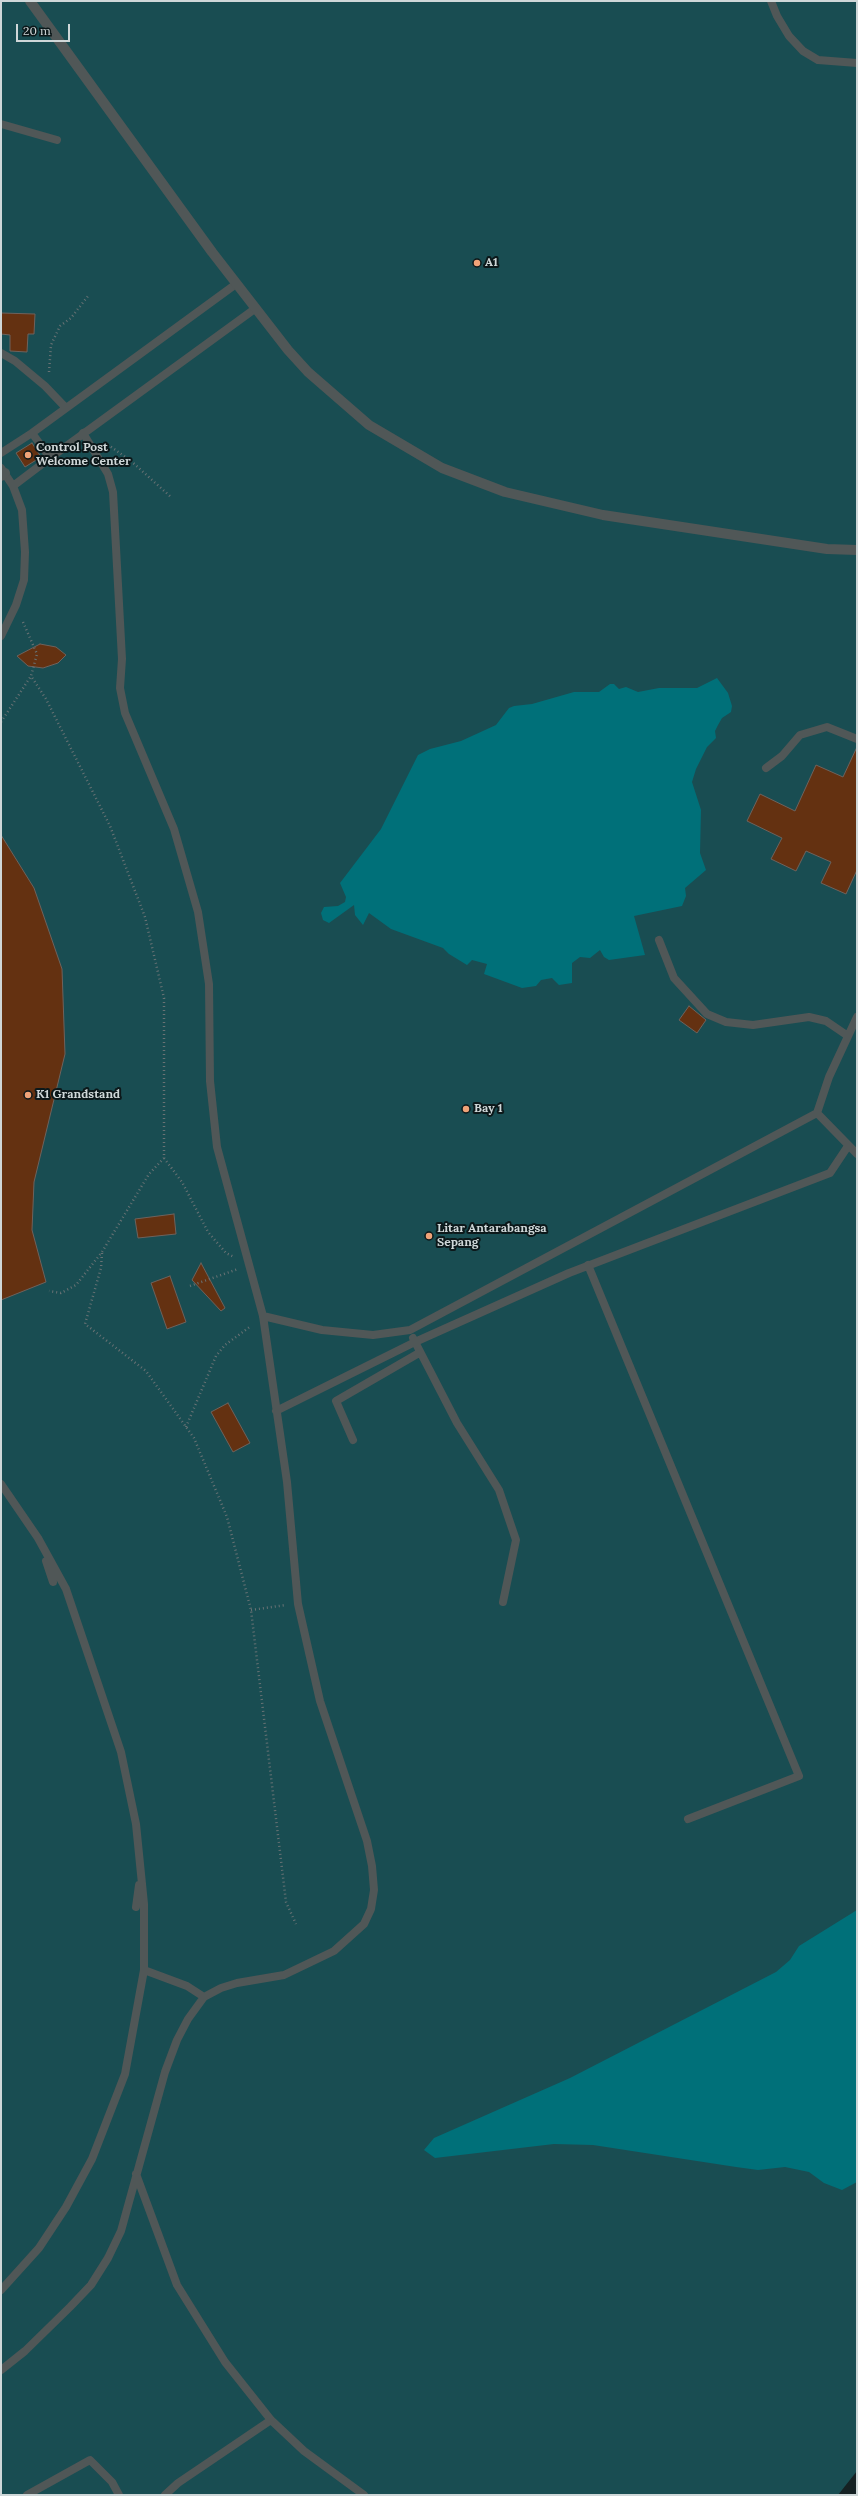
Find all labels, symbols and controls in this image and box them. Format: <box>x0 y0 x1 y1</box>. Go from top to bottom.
scale bar <box>18 16 72 42</box>
text: 20 m <box>23 23 51 38</box>
place label: A1 <box>485 256 498 270</box>
marker: A1 <box>472 258 482 268</box>
place label: Control Post Welcome Center <box>36 441 131 469</box>
marker: Control Post Welcome Center <box>23 450 33 460</box>
place label: K1 Grandstand <box>36 1088 120 1102</box>
marker: K1 Grandstand <box>23 1090 33 1100</box>
place label: Bay 1 <box>474 1102 503 1116</box>
marker: Bay 1 <box>461 1104 471 1114</box>
place label: Litar Antarabangsa Sepang <box>437 1222 547 1250</box>
marker: Litar Antarabangsa Sepang <box>424 1231 434 1241</box>

